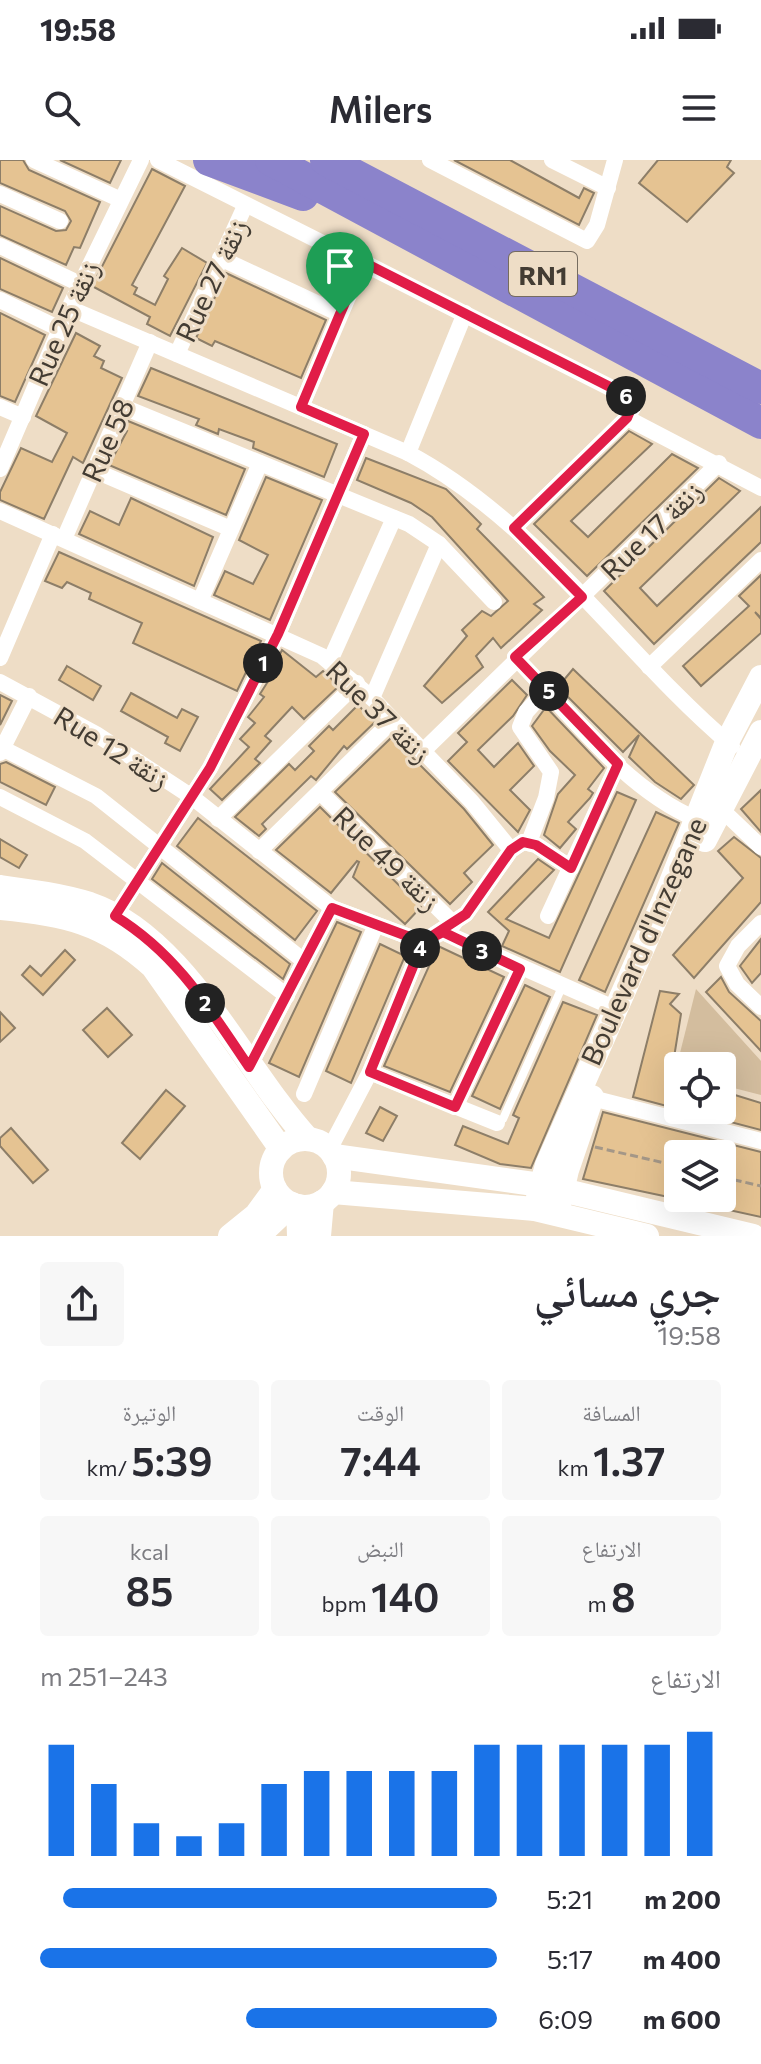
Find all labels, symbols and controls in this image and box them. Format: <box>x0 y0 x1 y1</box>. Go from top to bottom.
text: 19:58 <box>40 10 116 47</box>
icon: search <box>40 86 84 130</box>
text: Milers <box>329 86 432 130</box>
icon: menu <box>677 86 721 130</box>
street label: Rue 27 زنقة <box>168 213 254 347</box>
pin <box>306 232 374 314</box>
icon: arrive <box>318 244 362 288</box>
road number: RN1 <box>509 252 577 296</box>
street label: Rue 25 زنقة <box>20 255 106 391</box>
pin: 6 <box>606 376 646 416</box>
text: 6 <box>619 382 633 409</box>
street label: Rue 58 <box>74 393 140 487</box>
street label: Rue 17 زنقة <box>593 473 709 587</box>
pin: 1 <box>243 643 283 683</box>
text: 1 <box>258 649 268 676</box>
street label: Rue 37 زنقة <box>320 653 438 769</box>
pin: 5 <box>529 671 569 711</box>
text: 5 <box>543 677 555 704</box>
street label: Rue 12 زنقة <box>48 698 176 796</box>
street label: Rue 49 زنقة <box>326 799 448 917</box>
street label: Boulevard d'Inzegane <box>573 812 713 1070</box>
pin: 4 <box>400 928 440 968</box>
pin: 3 <box>462 931 502 971</box>
text: 4 <box>413 934 427 961</box>
text: 3 <box>476 937 488 964</box>
pin: 2 <box>185 983 225 1023</box>
text: 2 <box>199 989 211 1016</box>
map controls <box>664 1052 736 1212</box>
button: locate <box>664 1052 736 1124</box>
button: layers <box>664 1140 736 1212</box>
button: share <box>40 1262 124 1346</box>
text: جري مسائي <box>534 1262 721 1316</box>
text: 19:58 <box>657 1319 721 1350</box>
text: الوتيرة <box>123 1399 176 1426</box>
text: الوقت <box>357 1399 404 1426</box>
text: المسافة <box>582 1399 641 1426</box>
text: 5:39 <box>132 1435 213 1484</box>
text: 7:44 <box>340 1435 421 1484</box>
text: 1.37 <box>593 1435 665 1484</box>
text: /km <box>86 1454 132 1481</box>
text: km <box>558 1454 593 1481</box>
text: النبض <box>357 1535 404 1562</box>
text: الارتفاع <box>581 1535 642 1562</box>
text: kcal <box>130 1538 169 1565</box>
text: 85 <box>126 1565 173 1614</box>
text: 140 <box>371 1571 440 1620</box>
text: 8 <box>611 1571 636 1620</box>
text: bpm <box>321 1590 371 1617</box>
text: m <box>587 1590 611 1617</box>
text: 243–251 m <box>40 1660 168 1691</box>
text: الارتفاع <box>650 1662 721 1693</box>
text: 5:21 <box>546 1883 593 1914</box>
text: 200 m <box>644 1883 721 1914</box>
text: 5:17 <box>547 1943 593 1974</box>
text: 400 m <box>643 1943 721 1974</box>
text: 6:09 <box>538 2003 593 2034</box>
text: 600 m <box>643 2003 721 2034</box>

